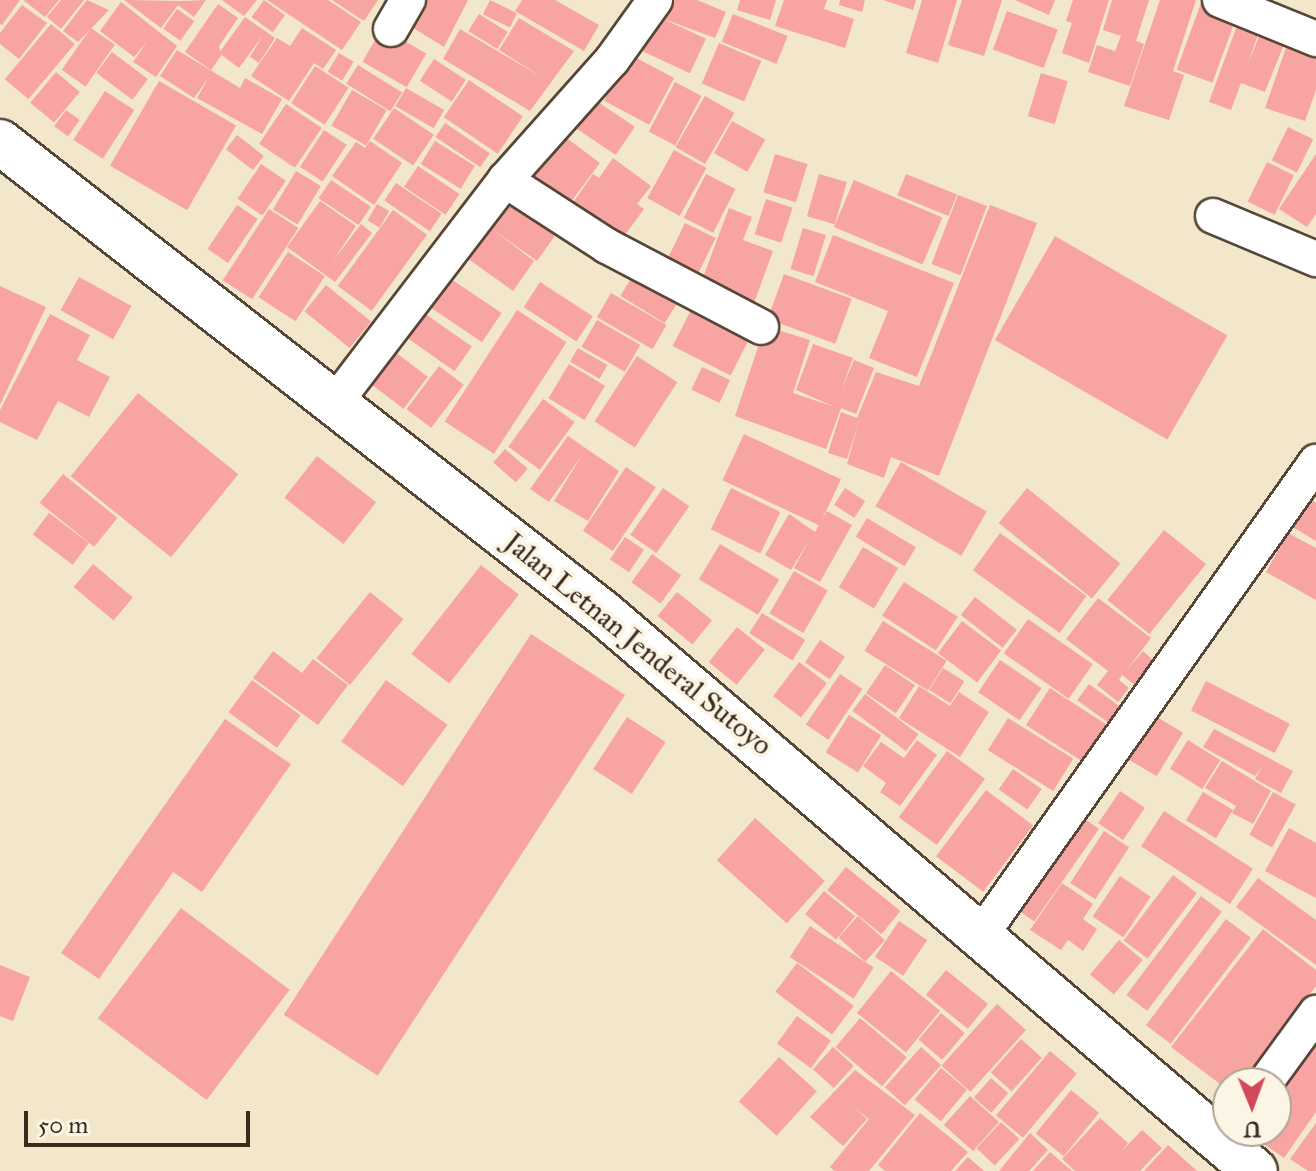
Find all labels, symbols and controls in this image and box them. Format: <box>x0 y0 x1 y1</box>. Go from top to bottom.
street label: Jalan Letnan Jenderal Sutoyo <box>497 526 779 762</box>
north arrow <box>1212 1067 1292 1147</box>
scale bar <box>28 1095 254 1145</box>
text: 50 m <box>38 1110 88 1140</box>
text: U <box>1243 1116 1261 1143</box>

